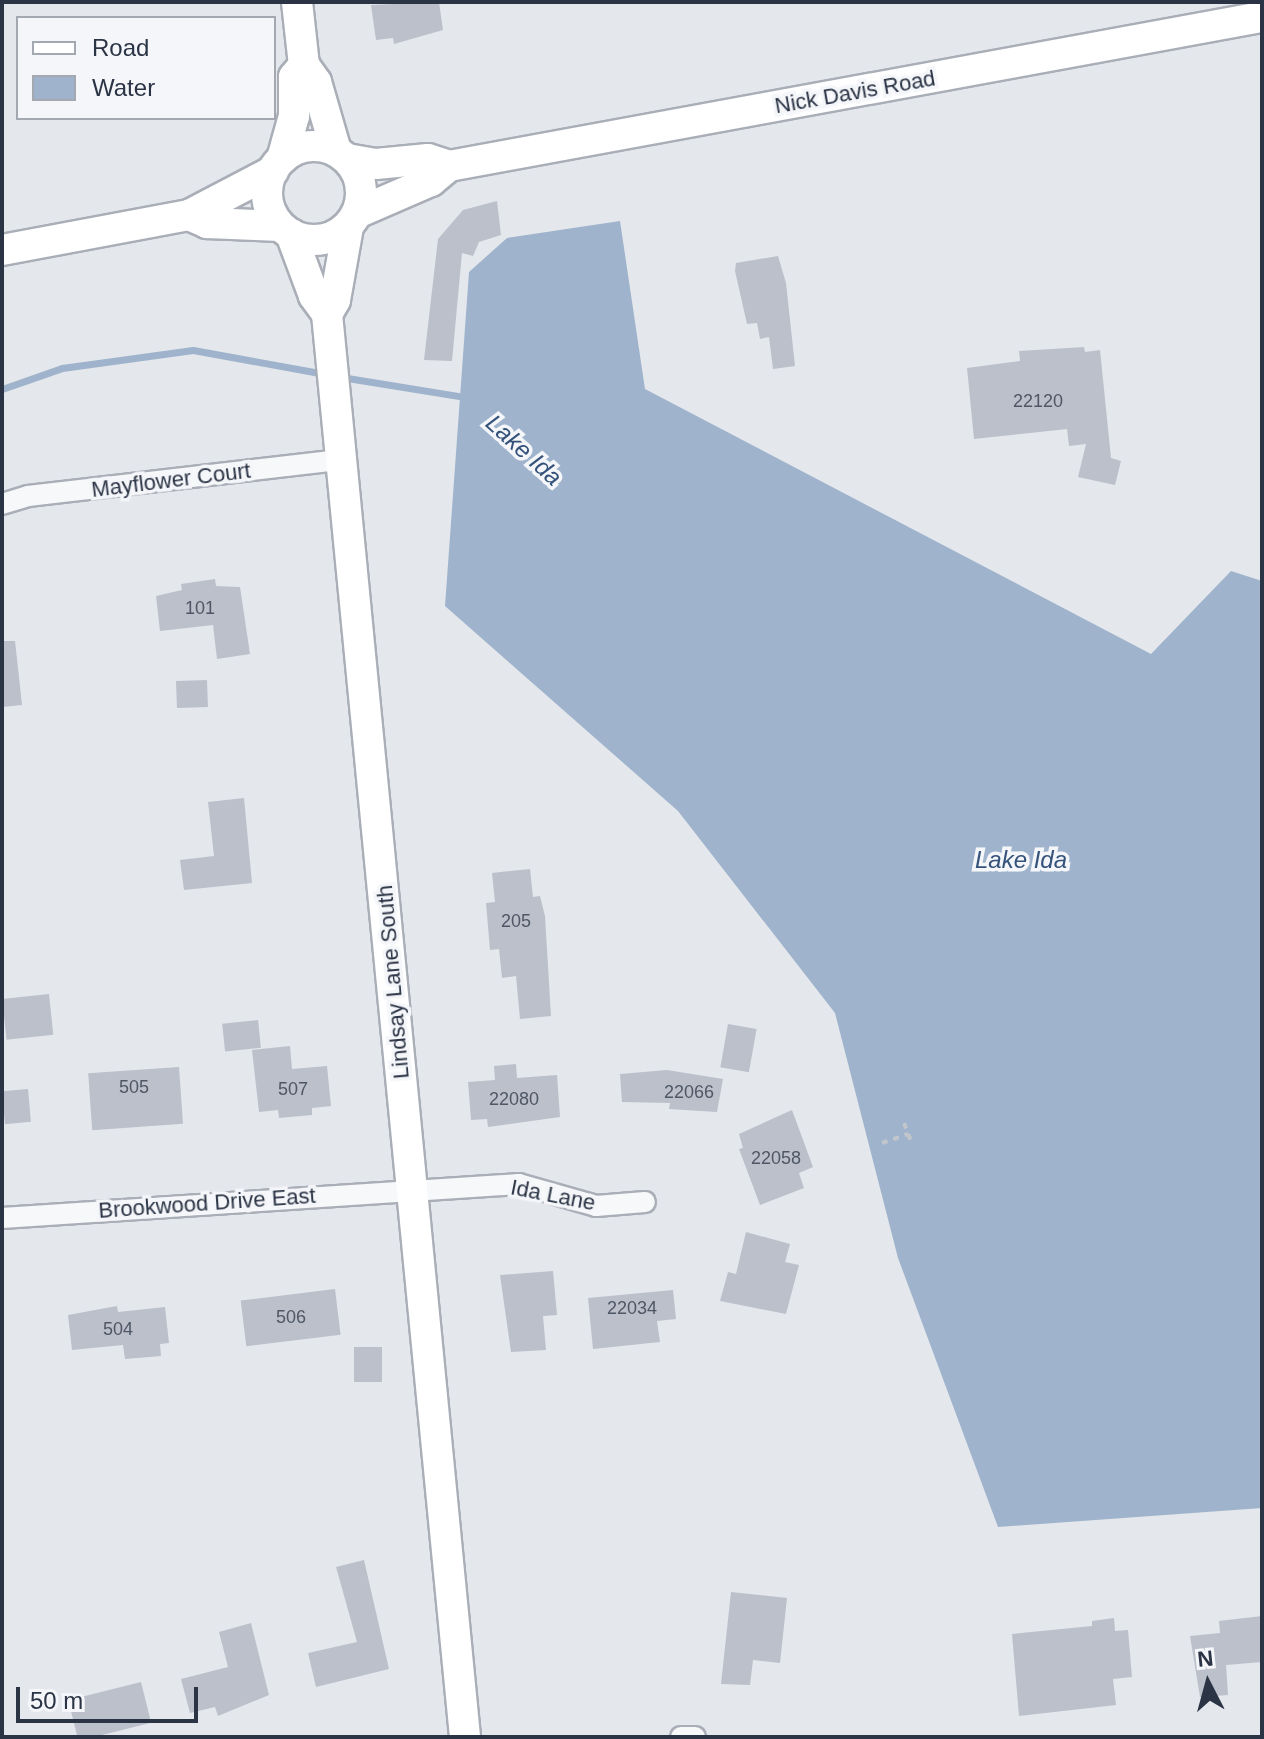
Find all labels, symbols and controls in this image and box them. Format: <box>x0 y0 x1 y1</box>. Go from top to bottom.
legend <box>16 16 276 120</box>
text: Road <box>92 34 149 61</box>
street label: Nick Davis Road <box>773 65 937 119</box>
text: Water <box>92 74 155 101</box>
house number: 22120 <box>1013 390 1063 412</box>
water label: Lake Ida <box>480 408 568 492</box>
street label: Mayflower Court <box>90 457 252 503</box>
house number: 101 <box>185 597 215 619</box>
water label: Lake Ida <box>975 846 1067 874</box>
street label: Lindsay Lane South <box>371 884 415 1080</box>
house number: 205 <box>501 910 531 932</box>
house number: 505 <box>119 1076 149 1098</box>
house number: 507 <box>278 1078 308 1100</box>
house number: 22066 <box>664 1081 714 1103</box>
house number: 22080 <box>489 1088 539 1110</box>
house number: 22058 <box>751 1147 801 1169</box>
street label: Ida Lane <box>508 1174 598 1216</box>
street label: Brookwood Drive East <box>98 1182 316 1224</box>
house number: 22034 <box>607 1297 657 1319</box>
house number: 506 <box>276 1306 306 1328</box>
house number: 504 <box>103 1318 133 1340</box>
north arrow <box>1168 1643 1248 1723</box>
text: N <box>1196 1645 1215 1672</box>
scale bar <box>20 1671 202 1721</box>
text: 50 m <box>30 1687 83 1714</box>

